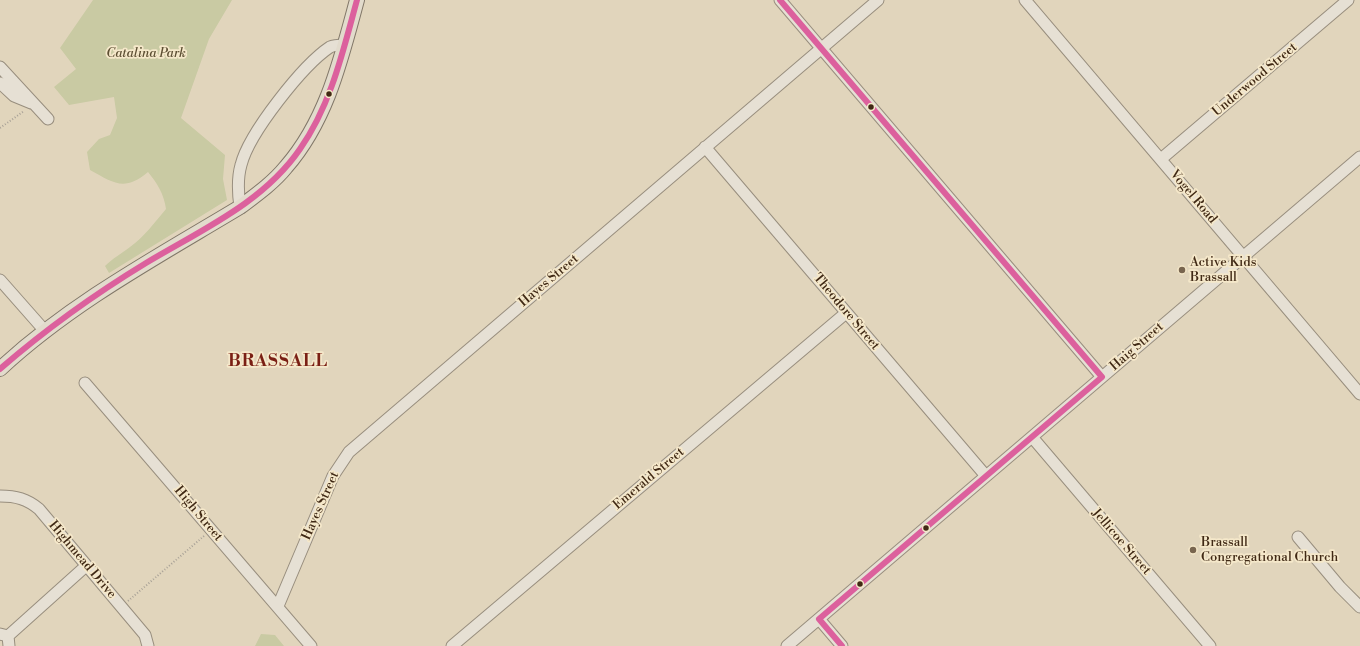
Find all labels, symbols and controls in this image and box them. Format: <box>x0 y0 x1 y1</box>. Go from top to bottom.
street label: Underwood Street <box>1209 40 1301 120</box>
park label: Catalina Park <box>106 46 186 62</box>
unlabelled marker <box>324 89 334 99</box>
unlabelled marker <box>866 102 876 112</box>
street label: Vogel Road <box>1166 167 1220 227</box>
street label: Hayes Street <box>516 251 582 311</box>
place label: Active Kids Brassall <box>1190 255 1256 286</box>
marker: Active Kids Brassall <box>1177 265 1187 275</box>
street label: Theodore Street <box>809 270 883 354</box>
street label: Haig Street <box>1107 319 1167 375</box>
district label: BRASSALL <box>228 352 328 372</box>
street label: Emerald Street <box>610 445 688 513</box>
street label: Hayes Street <box>299 469 343 543</box>
street label: High Street <box>170 483 226 545</box>
street label: Jellicoe Street <box>1088 506 1154 578</box>
street label: Highmead Drive <box>45 518 119 602</box>
unlabelled marker <box>921 523 931 533</box>
place label: Brassall Congregational Church <box>1201 535 1338 566</box>
marker: Brassall Congregational Church <box>1188 545 1198 555</box>
unlabelled marker <box>855 579 865 589</box>

